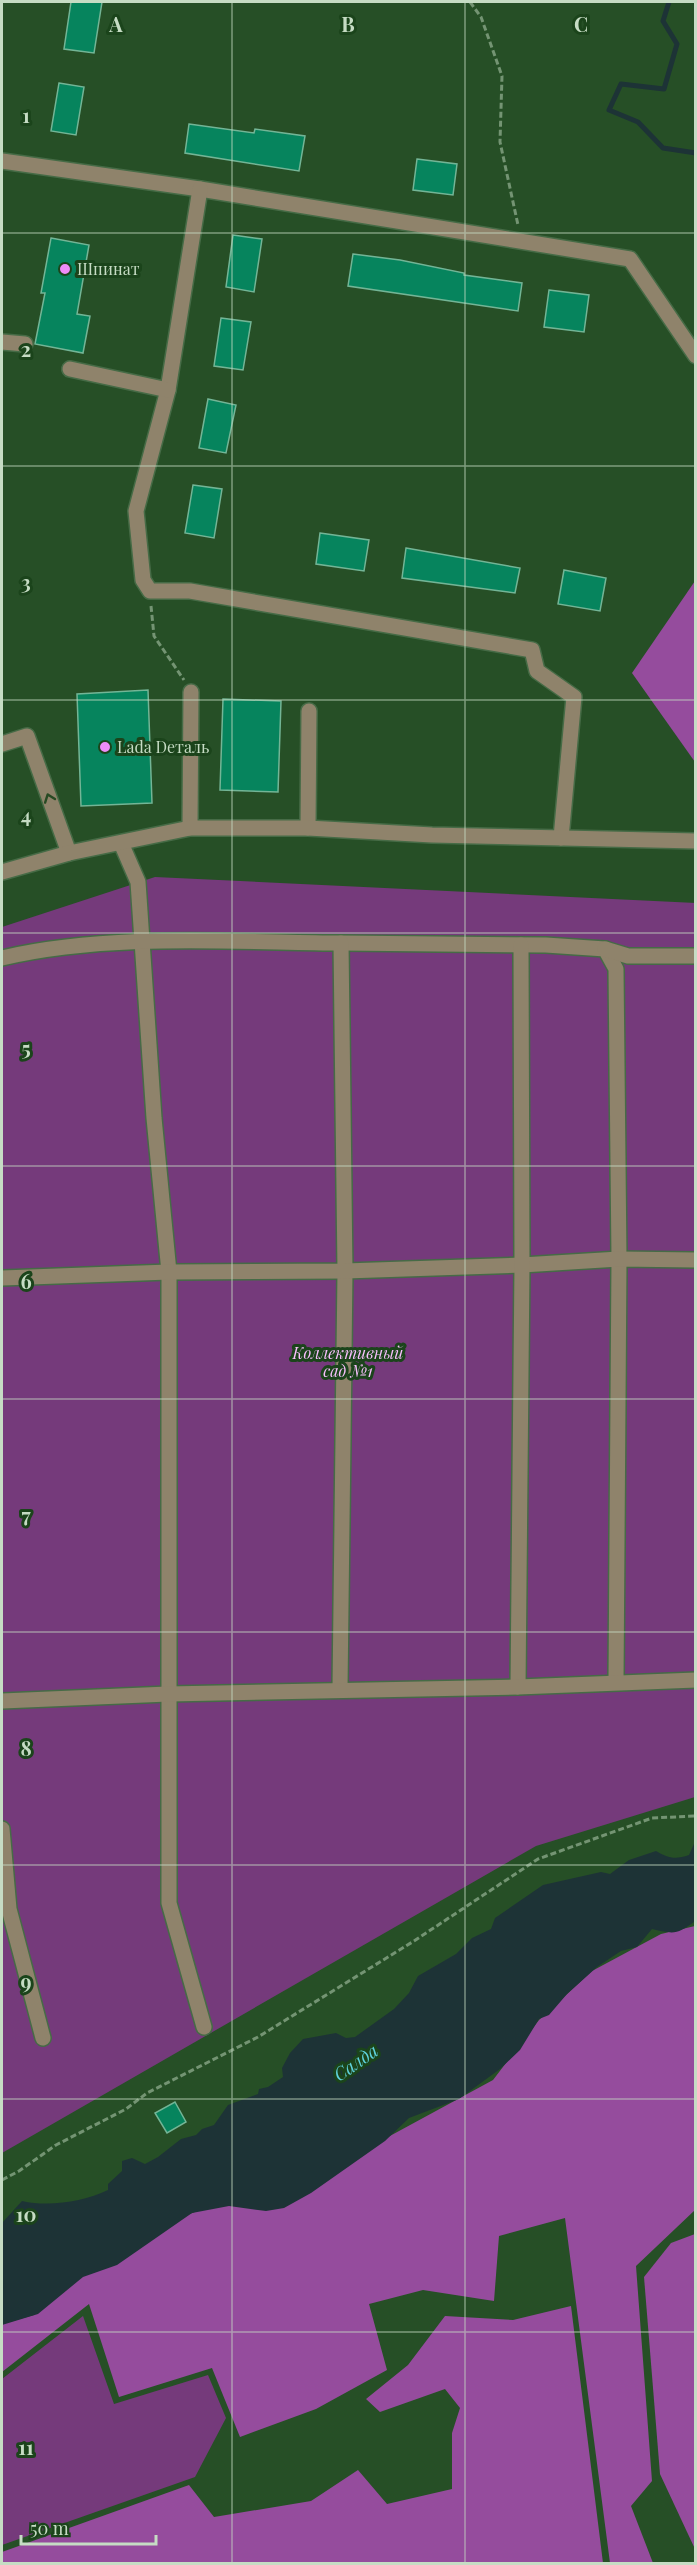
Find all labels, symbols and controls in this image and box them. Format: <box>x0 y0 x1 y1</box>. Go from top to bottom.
text: A <box>108 10 123 37</box>
text: B <box>341 10 355 37</box>
text: C <box>574 10 588 37</box>
text: 1 <box>22 101 30 128</box>
place label: Шпинат <box>77 258 140 279</box>
marker: Шпинат <box>58 262 72 276</box>
text: 2 <box>21 335 31 362</box>
text: 3 <box>21 568 31 595</box>
place label: Lada Dеталь <box>117 736 209 757</box>
marker: Lada Dеталь <box>98 740 112 754</box>
one-way arrow <box>44 793 57 804</box>
text: 4 <box>21 801 31 828</box>
text: 5 <box>21 1034 31 1061</box>
text: 6 <box>20 1267 32 1294</box>
park label: Коллективный сад №1 <box>292 1342 404 1381</box>
text: 7 <box>21 1501 31 1528</box>
text: 8 <box>20 1734 32 1761</box>
text: 9 <box>20 1967 32 1994</box>
water label: Салда <box>328 2038 383 2086</box>
text: 10 <box>16 2200 36 2227</box>
text: 11 <box>18 2433 34 2460</box>
scale bar <box>21 2508 156 2546</box>
text: 50 m <box>30 2516 69 2540</box>

